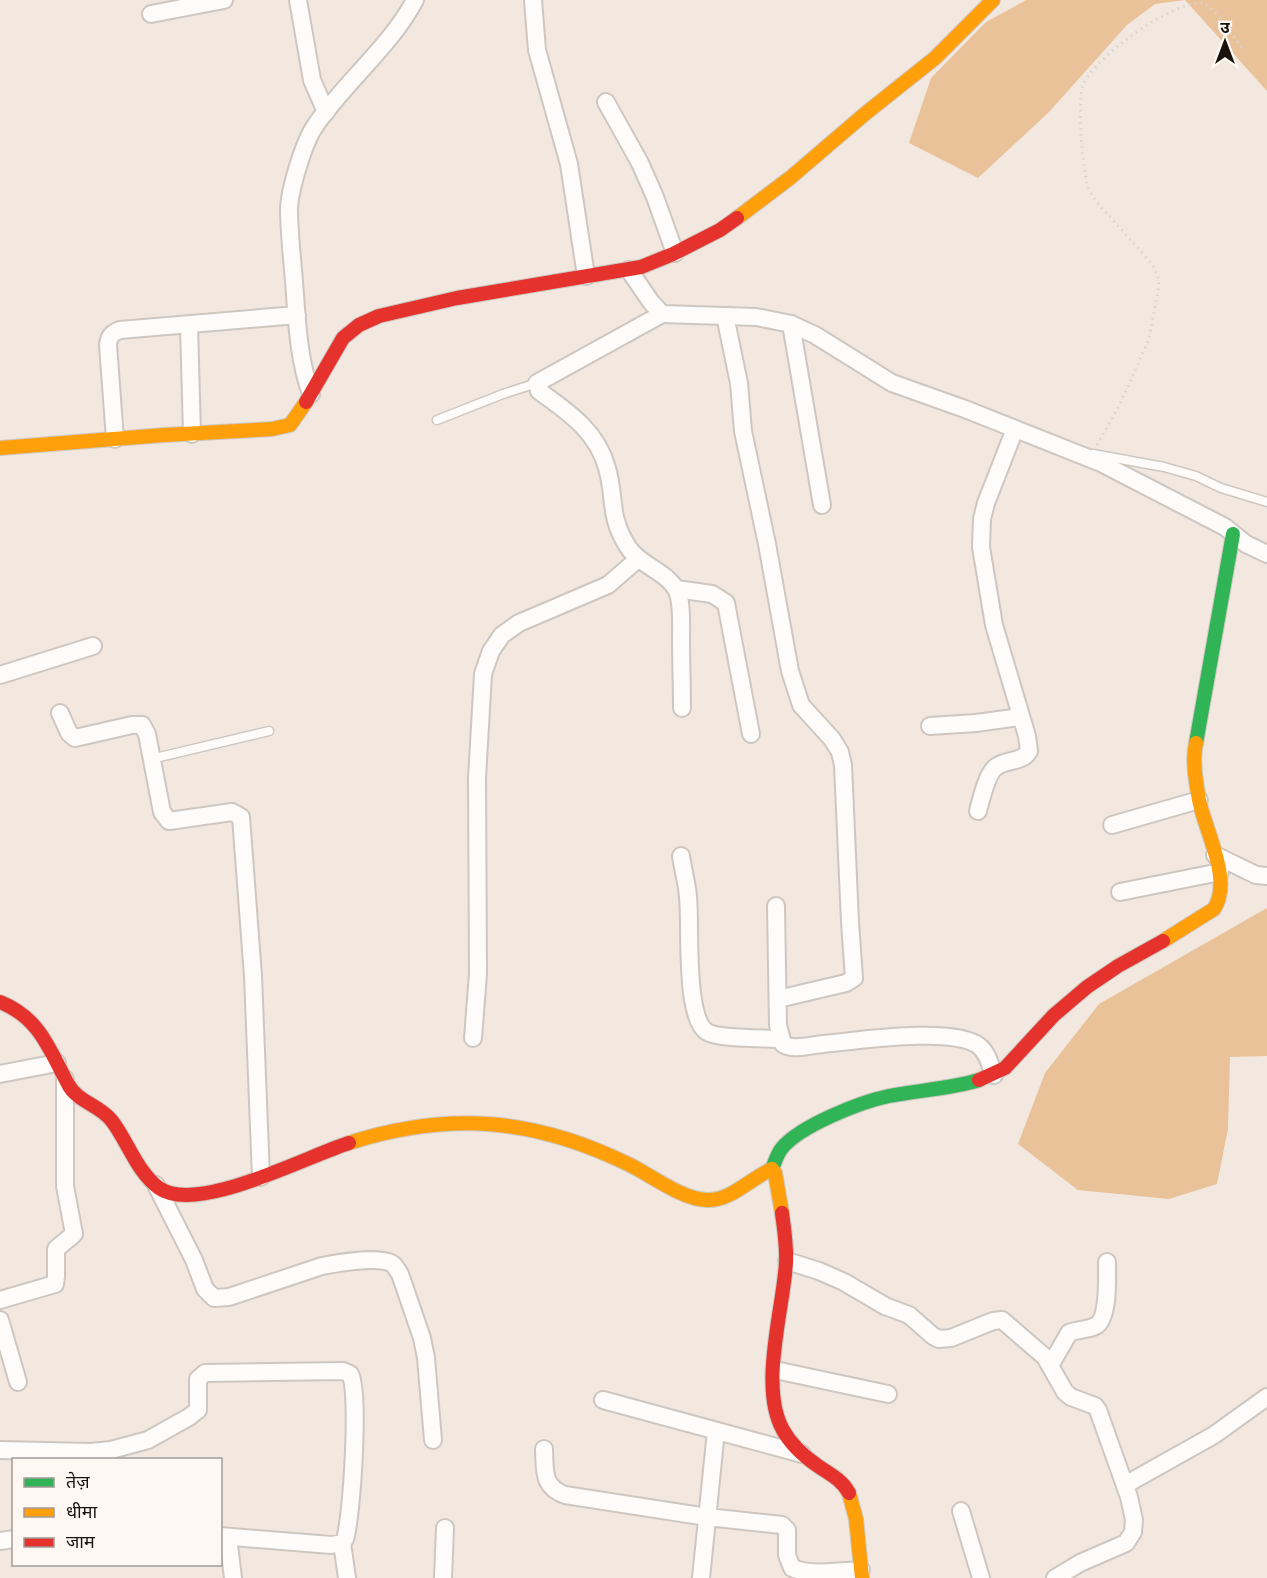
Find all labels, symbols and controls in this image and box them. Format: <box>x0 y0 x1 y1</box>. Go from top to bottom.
north arrow <box>1195 12 1255 72</box>
text: उ <box>1220 17 1230 36</box>
legend <box>12 1458 222 1566</box>
text: तेज़ <box>66 1470 90 1492</box>
text: धीमा <box>66 1500 97 1522</box>
text: जाम <box>66 1530 96 1552</box>

